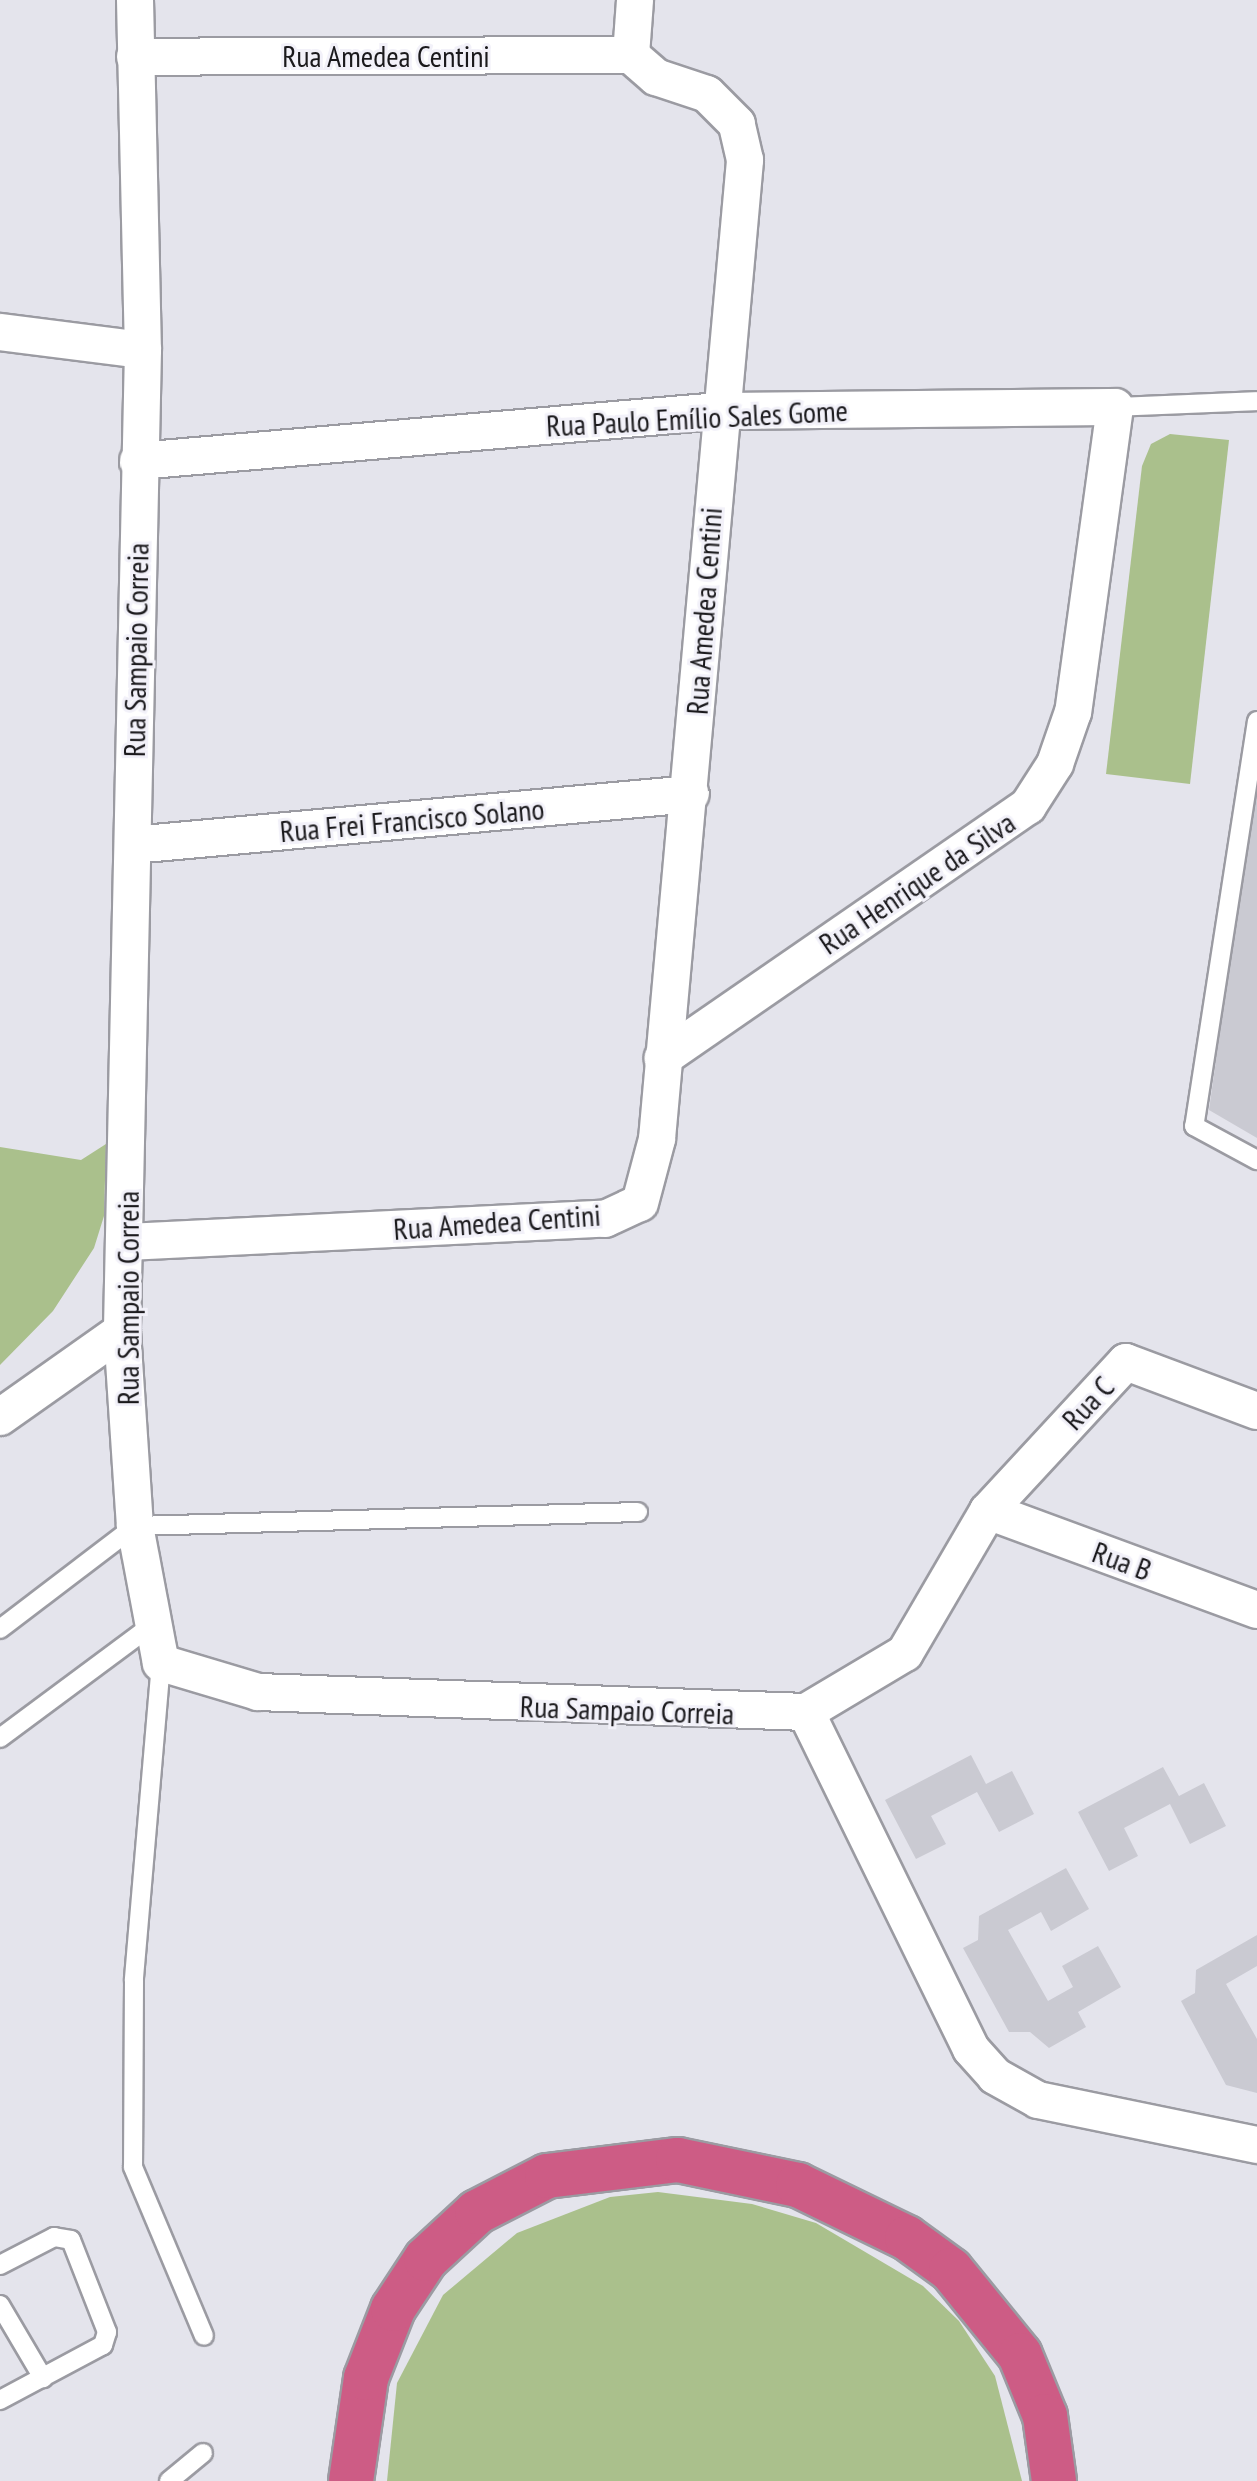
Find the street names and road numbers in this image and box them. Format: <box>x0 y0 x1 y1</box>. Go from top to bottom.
street label: Rua Amedea Centini <box>282 38 490 74</box>
street label: Rua Paulo Emílio Sales Gome <box>545 392 849 444</box>
street label: Rua Amedea Centini <box>679 506 729 716</box>
street label: Rua Sampaio Correia <box>116 543 156 757</box>
street label: Rua Frei Francisco Solano <box>278 791 546 849</box>
street label: Rua Henrique da Silva <box>812 804 1022 962</box>
street label: Rua Sampaio Correia <box>110 1191 146 1405</box>
street label: Rua Amedea Centini <box>392 1197 602 1247</box>
street label: Rua C <box>1055 1369 1121 1437</box>
street label: Rua B <box>1088 1534 1156 1588</box>
street label: Rua Sampaio Correia <box>519 1688 735 1732</box>

